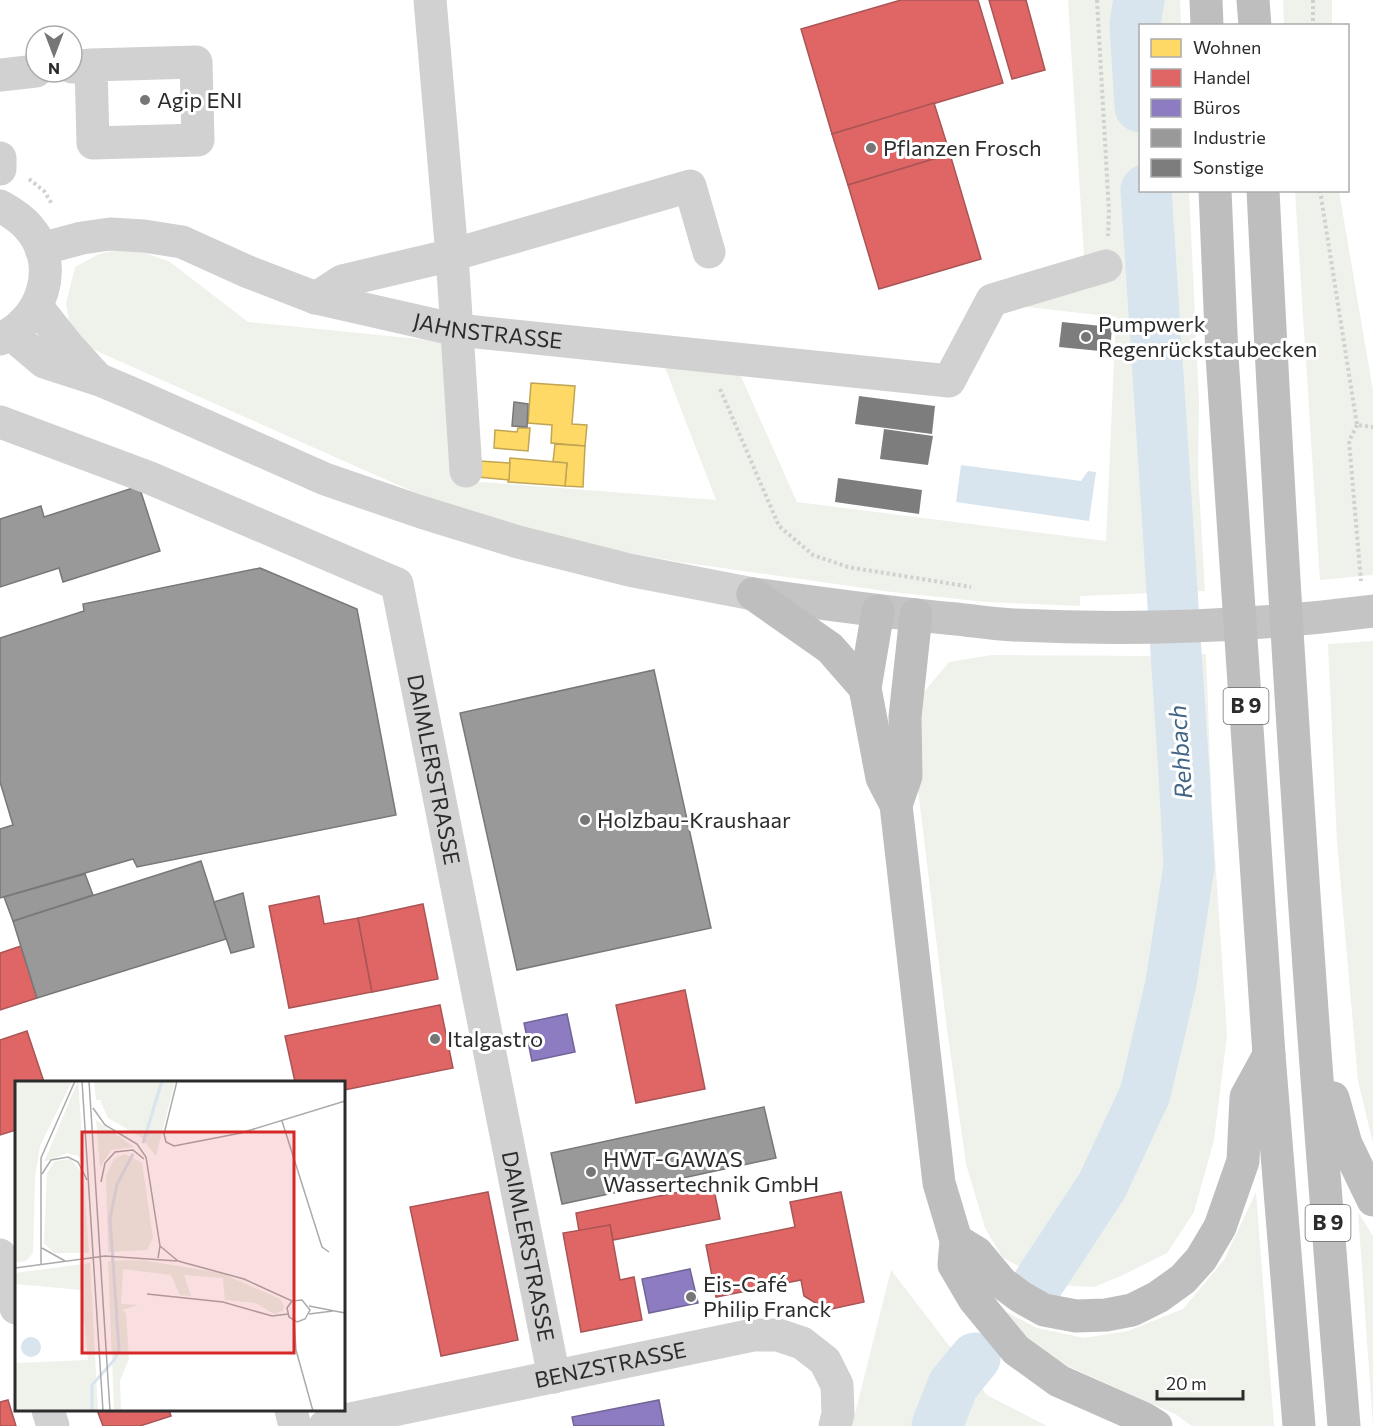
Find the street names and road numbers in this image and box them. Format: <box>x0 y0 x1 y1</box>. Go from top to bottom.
street label: JAHNSTRASSE <box>411 307 564 354</box>
street label: DAIMLERSTRASSE <box>402 672 466 867</box>
road number: B 9 <box>1224 688 1268 724</box>
street label: DAIMLERSTRASSE <box>497 1148 561 1344</box>
road number: B 9 <box>1306 1205 1350 1241</box>
street label: BENZSTRASSE <box>532 1335 689 1393</box>

